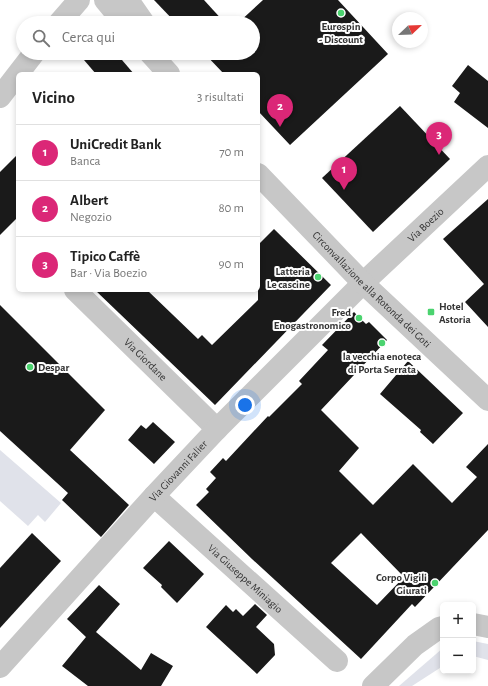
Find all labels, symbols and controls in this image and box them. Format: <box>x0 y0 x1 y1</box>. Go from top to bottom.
marker: Eurospin - Discount <box>336 8 346 18</box>
north arrow <box>392 12 428 48</box>
search box <box>16 16 260 60</box>
place label: Eurospin - Discount <box>319 21 363 45</box>
icon: search <box>30 27 52 49</box>
text: Cerca qui <box>62 30 115 45</box>
text: Vicino <box>32 89 75 106</box>
text: 3 risultati <box>197 91 244 104</box>
pin: 2 <box>267 94 293 127</box>
pin: 3 <box>426 122 452 155</box>
text: UniCredit Bank <box>70 137 161 152</box>
text: 1 <box>43 146 47 159</box>
text: 70 m <box>219 146 244 159</box>
text: Banca <box>70 155 100 168</box>
pin: 1 <box>331 157 357 190</box>
text: Albert <box>70 193 108 208</box>
text: 2 <box>42 202 48 215</box>
text: 80 m <box>218 202 244 215</box>
street label: Via Boezio <box>405 205 445 244</box>
text: Negozio <box>70 211 112 224</box>
street label: Circonvallazione alla Rotonda dei Goti <box>311 229 433 349</box>
text: Tipico Caffè <box>70 249 140 264</box>
text: 3 <box>42 258 48 271</box>
text: 90 m <box>218 258 244 271</box>
place label: Latteria Le cascine <box>267 266 311 290</box>
text: Bar · Via Boezio <box>70 267 147 280</box>
marker: Latteria Le cascine <box>313 272 323 282</box>
place label: Hotel Astoria <box>439 301 472 325</box>
place label: Fred Enogastronomico <box>274 307 352 331</box>
marker: Hotel Astoria <box>426 307 436 317</box>
marker: Fred Enogastronomico <box>354 313 364 323</box>
street label: Via Giordane <box>122 336 169 383</box>
marker: la vecchia enoteca di Porta Serrata <box>377 338 387 348</box>
place label: la vecchia enoteca di Porta Serrata <box>343 351 422 375</box>
marker: Despar <box>25 362 35 372</box>
place label: Despar <box>38 362 69 373</box>
your location <box>235 395 255 415</box>
street label: Via Giovanni Falier <box>147 438 209 503</box>
street label: Via Giuseppe Miniagio <box>206 542 285 615</box>
place label: Corpo Vigili Giurati <box>376 572 427 596</box>
marker: Corpo Vigili Giurati <box>430 578 440 588</box>
map controls <box>440 602 476 674</box>
button: + <box>440 602 476 638</box>
button: − <box>440 638 476 674</box>

